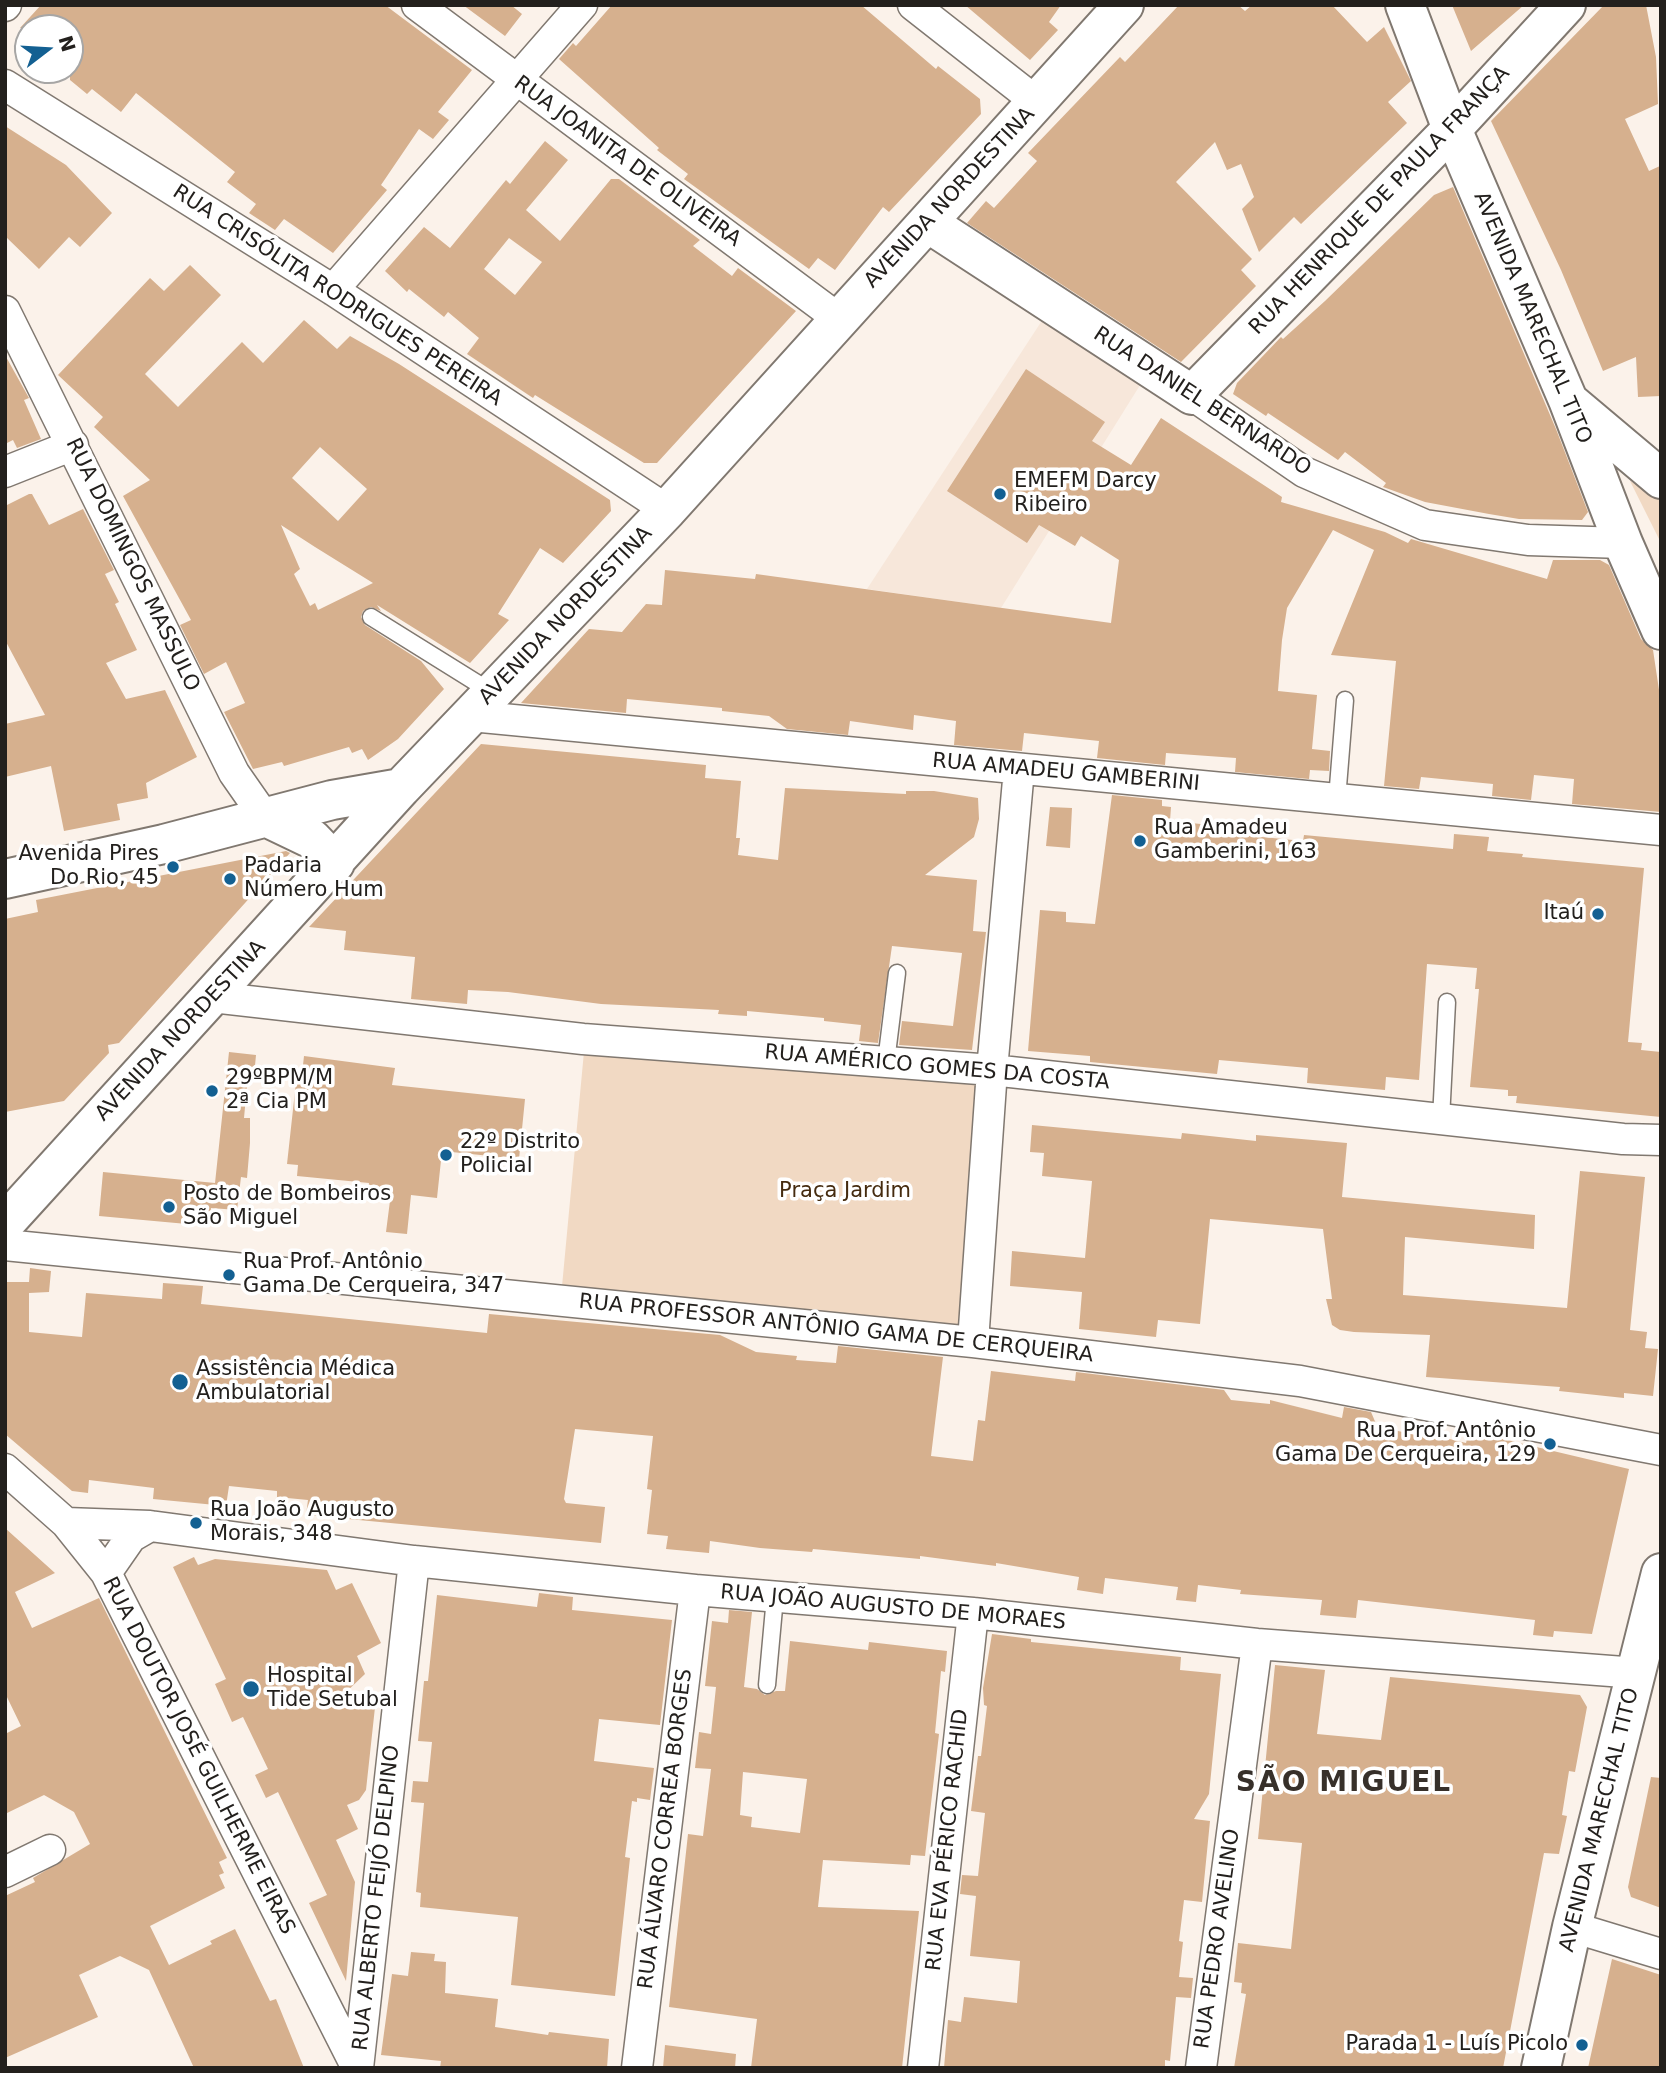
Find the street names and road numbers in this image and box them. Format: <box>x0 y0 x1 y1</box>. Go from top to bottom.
street label: RUA HENRIQUE DE PAULA FRANÇA <box>1245 61 1515 341</box>
street label: RUA JOANITA DE OLIVEIRA <box>509 71 745 253</box>
street label: AVENIDA NORDESTINA <box>860 102 1040 294</box>
street label: RUA CRISÓLITA RODRIGUES PEREIRA <box>168 180 506 412</box>
street label: AVENIDA MARECHAL TITO <box>1467 188 1597 448</box>
street label: RUA DANIEL BERNARDO <box>1088 322 1316 482</box>
street label: RUA DOMINGOS MASSULO <box>60 434 204 696</box>
street label: AVENIDA NORDESTINA <box>474 522 658 710</box>
street label: RUA AMADEU GAMBERINI <box>931 749 1201 797</box>
street label: AVENIDA NORDESTINA <box>91 935 271 1127</box>
street label: RUA AMÉRICO GOMES DA COSTA <box>763 1040 1111 1096</box>
street label: RUA PROFESSOR ANTÔNIO GAMA DE CERQUEIRA <box>578 1289 1094 1369</box>
street label: RUA DOUTOR JOSÉ GUILHERME EIRAS <box>96 1573 300 1939</box>
street label: RUA JOÃO AUGUSTO DE MORAES <box>719 1580 1067 1636</box>
street label: RUA ÁLVARO CORREA BORGES <box>634 1667 698 1991</box>
street label: AVENIDA MARECHAL TITO <box>1555 1685 1645 1955</box>
street label: RUA EVA PÉRICO RACHID <box>922 1708 974 1972</box>
street label: RUA ALBERTO FEIJÓ DELPINO <box>348 1744 406 2052</box>
street label: RUA PEDRO AVELINO <box>1190 1827 1246 2051</box>

